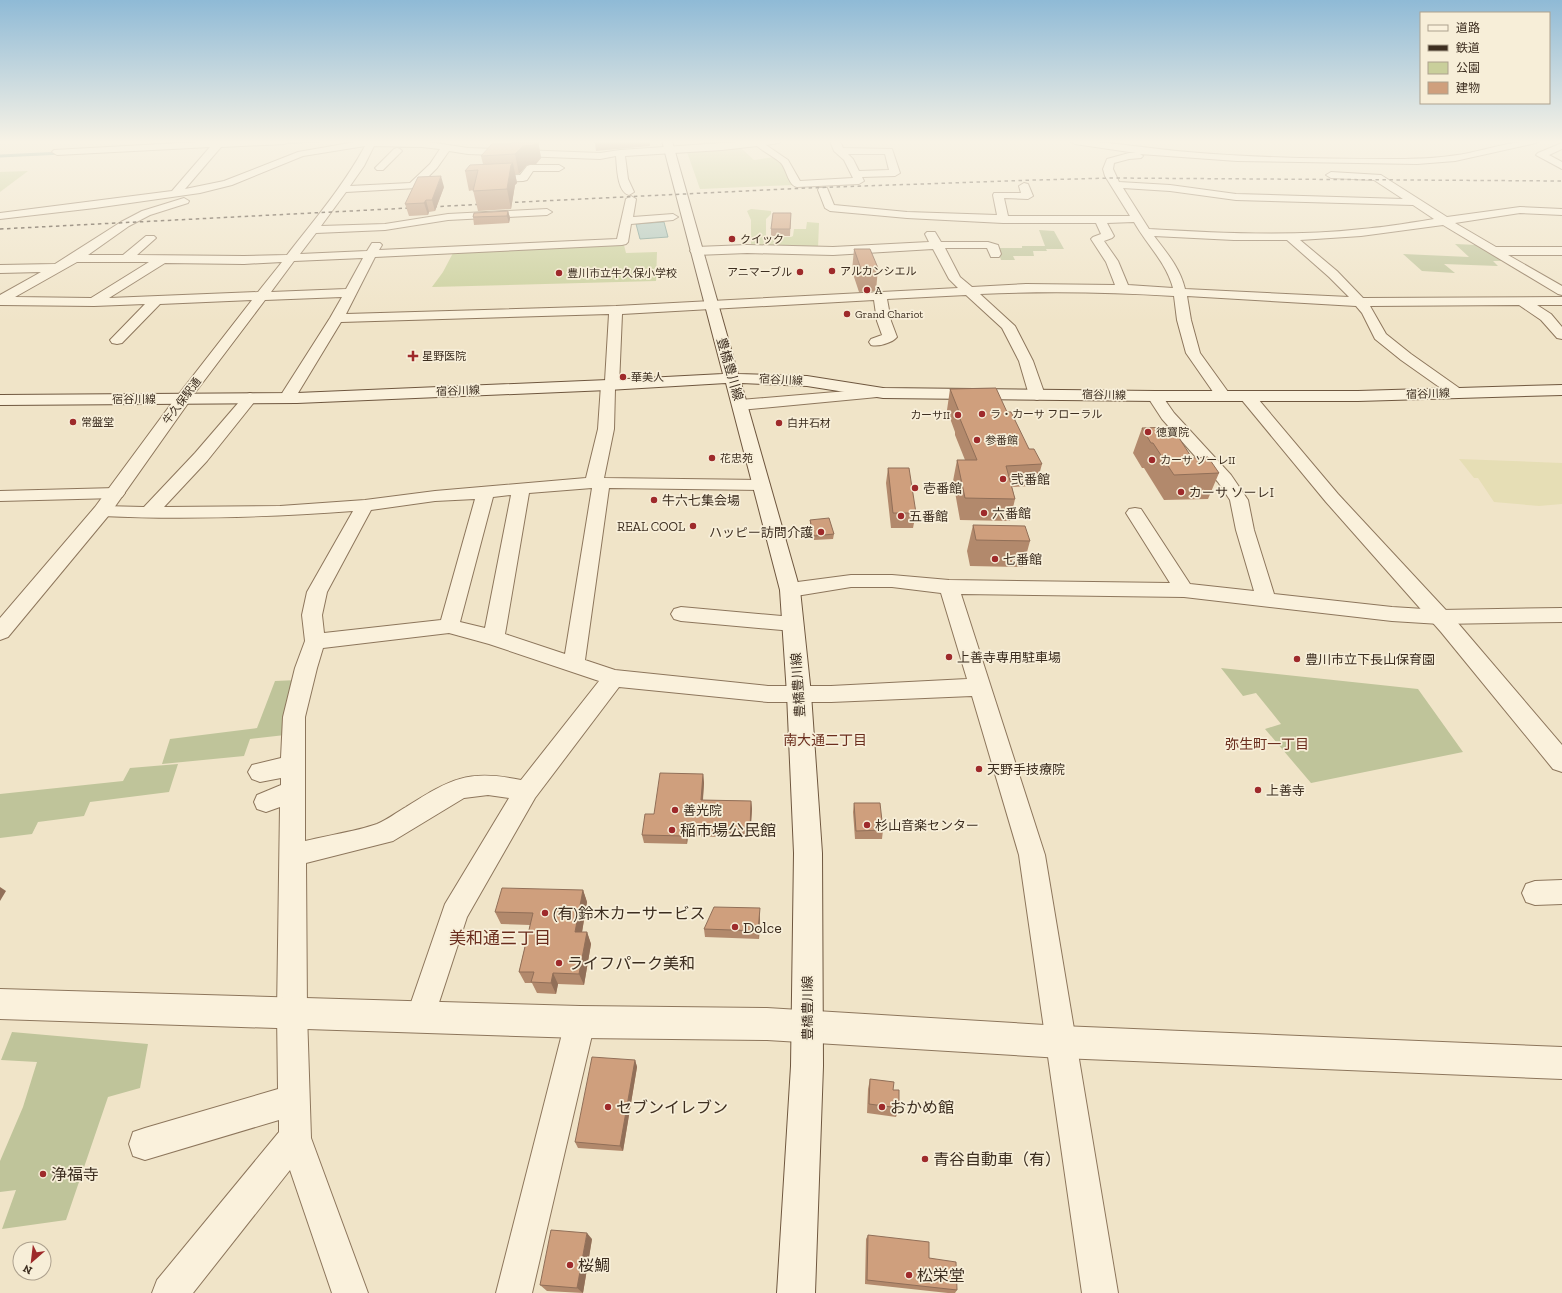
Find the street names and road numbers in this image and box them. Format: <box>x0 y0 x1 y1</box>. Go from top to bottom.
street label: 豊橋豊川線 <box>714 336 746 402</box>
street label: 宿谷川線 <box>759 372 803 388</box>
street label: 牛久保駅通 <box>160 375 204 427</box>
street label: 宿谷川線 <box>436 384 480 398</box>
street label: 宿谷川線 <box>1406 387 1450 401</box>
street label: 宿谷川線 <box>1082 388 1126 402</box>
street label: 宿谷川線 <box>112 393 156 406</box>
street label: 豊橋豊川線 <box>788 652 808 718</box>
street label: 豊橋豊川線 <box>800 975 815 1041</box>

